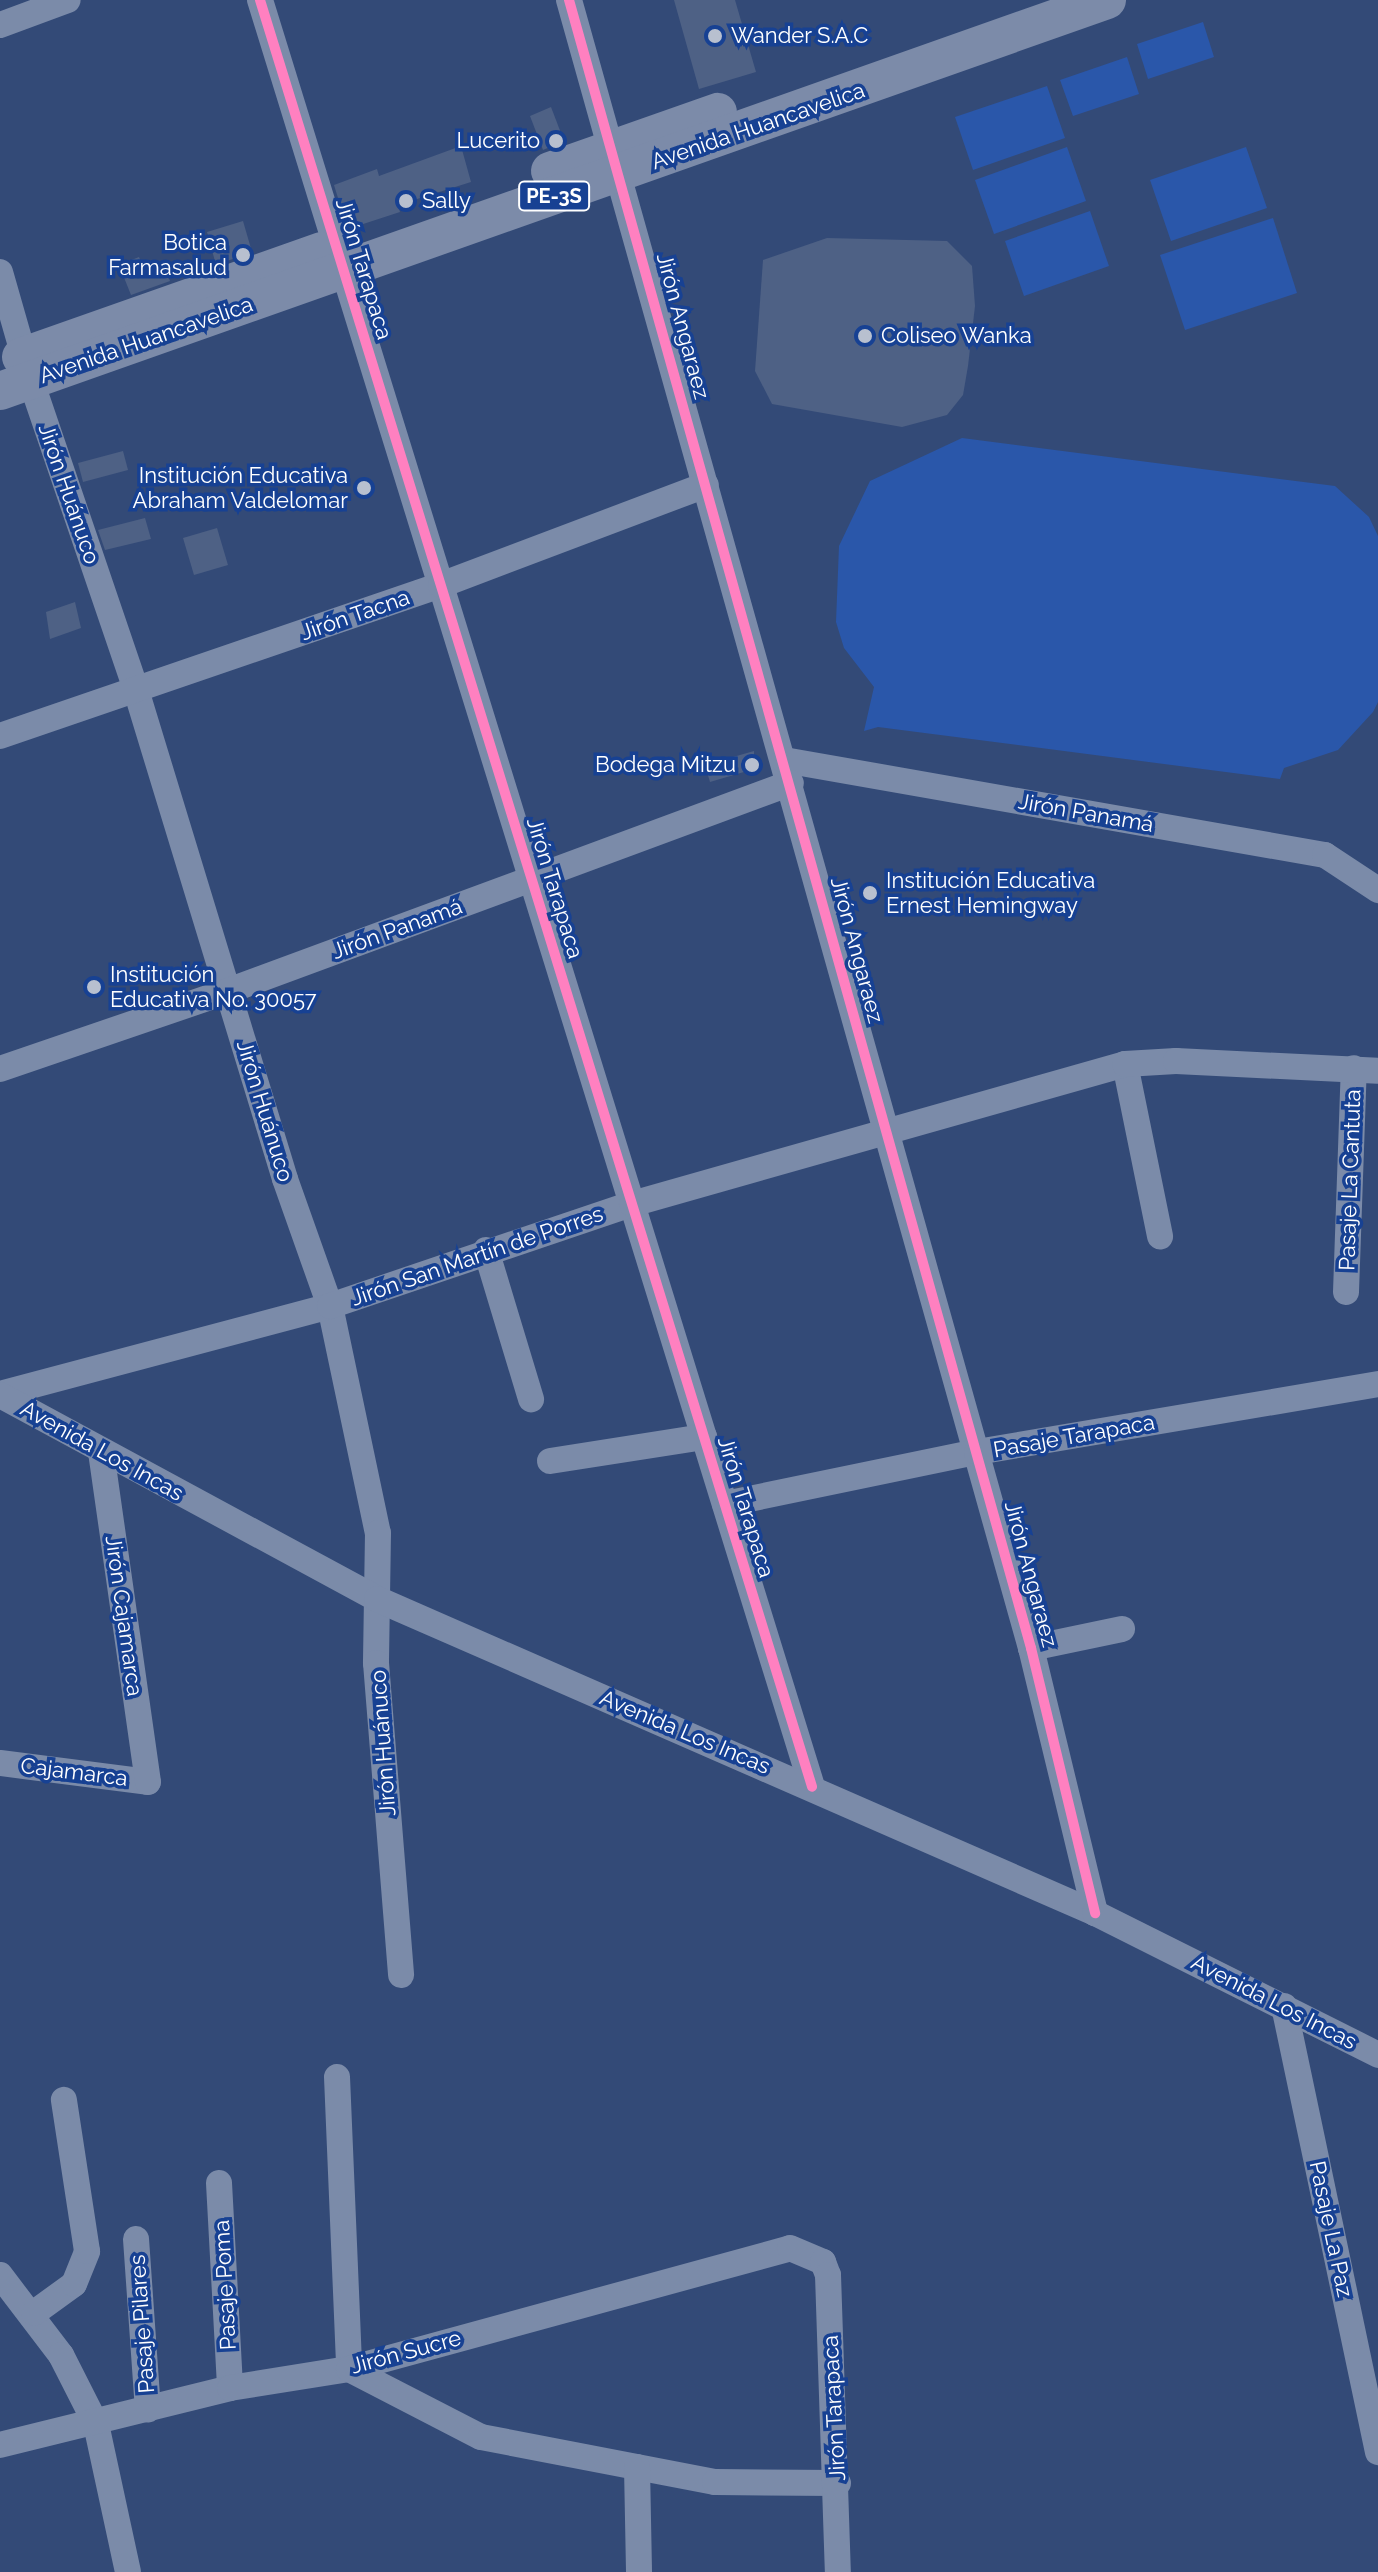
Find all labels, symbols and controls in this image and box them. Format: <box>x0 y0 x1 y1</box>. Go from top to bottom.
place label: Wander S.A.C <box>731 23 869 49</box>
marker: Wander S.A.C <box>706 27 724 45</box>
street label: Avenida Huancavelica <box>648 77 868 175</box>
place label: Lucerito <box>456 128 540 154</box>
marker: Lucerito <box>547 132 565 150</box>
road number: PE-3S <box>518 180 590 212</box>
place label: Sally <box>422 188 471 214</box>
marker: Sally <box>397 192 415 210</box>
street label: Jirón Tarapaca <box>330 195 398 343</box>
place label: Botica Farmasalud <box>108 229 227 280</box>
marker: Botica Farmasalud <box>234 246 252 264</box>
street label: Jirón Angaraez <box>651 250 715 402</box>
street label: Avenida Huancavelica <box>36 291 256 389</box>
place label: Coliseo Wanka <box>881 323 1032 349</box>
marker: Coliseo Wanka <box>856 327 874 345</box>
street label: Jirón Huánuco <box>33 420 105 568</box>
place label: Institución Educativa Abraham Valdelomar <box>132 462 348 514</box>
marker: Institución Educativa Abraham Valdelomar <box>355 479 373 497</box>
street label: Jirón Tacna <box>297 584 413 646</box>
place label: Bodega Mitzu <box>595 752 736 778</box>
marker: Bodega Mitzu <box>743 756 761 774</box>
street label: Jirón Panamá <box>1016 788 1156 838</box>
street label: Jirón Tarapaca <box>521 814 589 962</box>
place label: Institución Educativa Ernest Hemingway <box>886 867 1095 918</box>
street label: Jirón Angaraez <box>825 874 889 1026</box>
marker: Institución Educativa Ernest Hemingway <box>861 884 879 902</box>
street label: Jirón Panamá <box>328 893 466 965</box>
place label: Institución Educativa No. 30057 <box>110 961 317 1012</box>
marker: Institución Educativa No. 30057 <box>85 978 103 996</box>
street label: Jirón Huánuco <box>231 1037 299 1185</box>
street label: Pasaje La Cantuta <box>1334 1089 1366 1271</box>
street label: Jirón San Martín de Porres <box>347 1200 607 1312</box>
street label: Avenida Los Incas <box>16 1395 188 1507</box>
street label: Pasaje Tarapaca <box>991 1409 1157 1463</box>
street label: Jirón Tarapaca <box>712 1433 780 1581</box>
street label: Jirón Angaraez <box>999 1498 1063 1650</box>
street label: Jirón Cajamarca <box>100 1534 148 1698</box>
street label: Jirón Huánuco <box>365 1669 401 1817</box>
street label: Avenida Los Incas <box>596 1684 774 1780</box>
street label: Cajamarca <box>19 1752 129 1792</box>
street label: Avenida Los Incas <box>1187 1949 1361 2055</box>
street label: Pasaje La Paz <box>1304 2159 1358 2299</box>
street label: Pasaje Poma <box>208 2219 242 2351</box>
street label: Pasaje Pilares <box>124 2254 160 2394</box>
street label: Jirón Sucre <box>348 2325 464 2379</box>
street label: Jirón Tarapaca <box>817 2334 851 2482</box>

